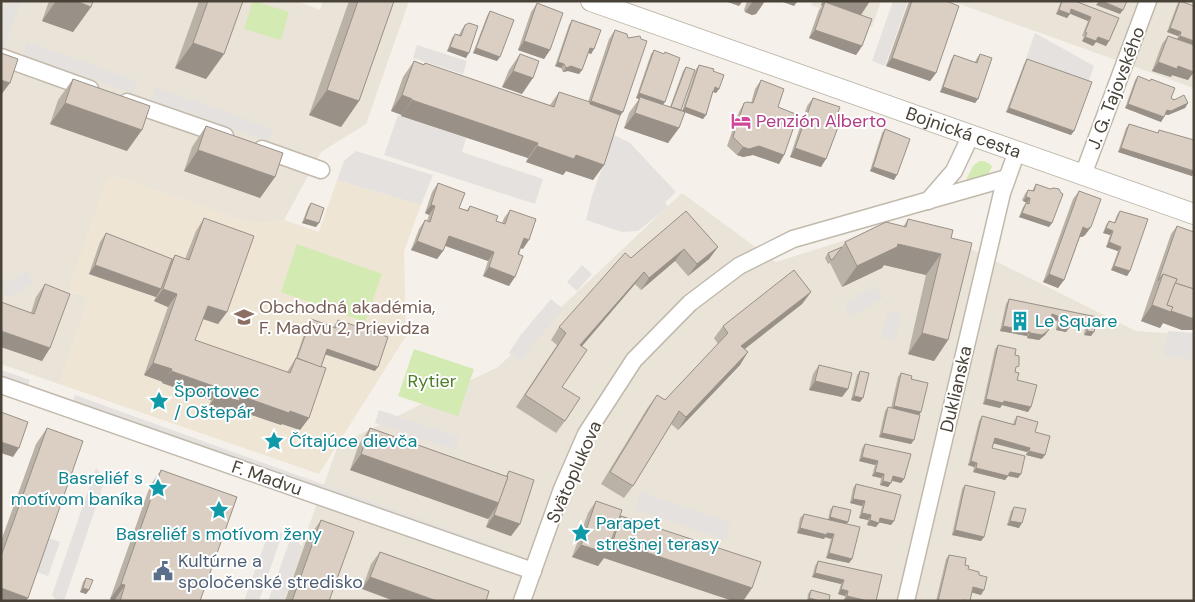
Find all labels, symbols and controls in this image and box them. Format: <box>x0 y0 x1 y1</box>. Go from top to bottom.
street label: J. G. Tajovského <box>1082 23 1150 153</box>
street label: Bojnická cesta <box>903 101 1024 164</box>
place label: Penzión Alberto <box>756 109 886 133</box>
hotel icon: Penzión Alberto <box>730 110 752 132</box>
place label: Obchodná akadémia, F. Madvu 2, Prievidza <box>259 295 435 340</box>
school or university icon: Obchodná akadémia, F. Madvu 2, Prievidza <box>233 306 255 328</box>
place label: Le Square <box>1035 309 1118 333</box>
building icon: Le Square <box>1009 310 1031 332</box>
street label: Duklianska <box>934 343 978 435</box>
park label: Rytier <box>408 369 457 393</box>
place label: Športovec / Oštepár <box>174 379 260 424</box>
place icon: Športovec / Oštepár <box>148 390 170 412</box>
street label: Svätoplukova <box>541 417 607 527</box>
place label: Čítajúce dievča <box>289 429 417 453</box>
place icon: Čítajúce dievča <box>263 430 285 452</box>
street label: F. Madvu <box>229 455 305 501</box>
place label: Basreliéf s motívom baníka <box>11 466 143 511</box>
place icon: Basreliéf s motívom baníka <box>147 477 169 499</box>
place icon: Basreliéf s motívom ženy <box>208 499 230 521</box>
place label: Parapet strešnej terasy <box>596 511 719 556</box>
place label: Basreliéf s motívom ženy <box>116 522 322 546</box>
place icon: Parapet strešnej terasy <box>570 522 592 544</box>
place label: Kultúrne a spoločenské stredisko <box>178 549 363 594</box>
public building icon: Kultúrne a spoločenské stredisko <box>152 560 174 582</box>

